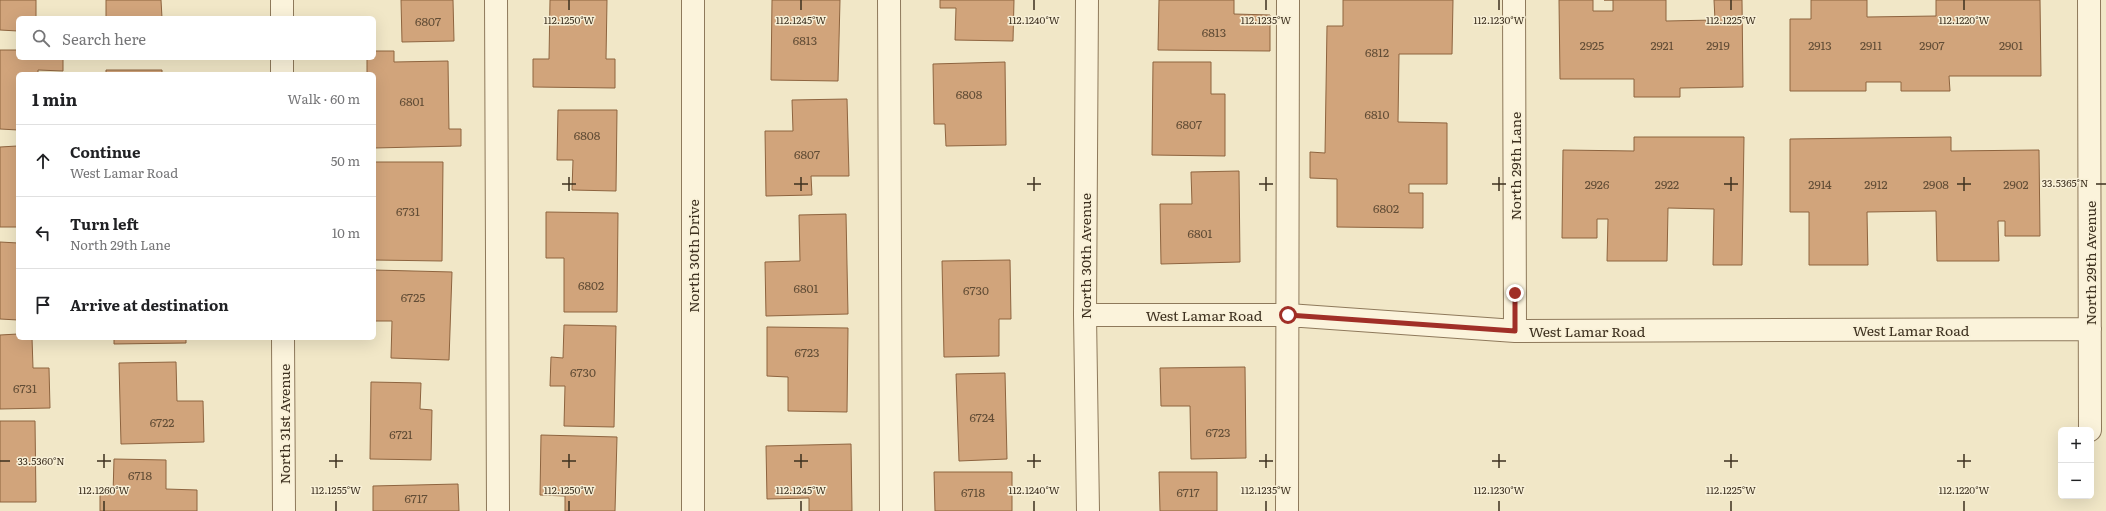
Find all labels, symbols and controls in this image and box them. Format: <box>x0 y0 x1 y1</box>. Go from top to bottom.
house number: 6807 <box>415 12 441 30</box>
text: 112.1250°W <box>544 12 594 27</box>
text: 112.1245°W <box>776 12 826 27</box>
text: 112.1240°W <box>1008 12 1060 27</box>
text: 112.1235°W <box>1241 12 1291 27</box>
text: 112.1230°W <box>1473 12 1525 27</box>
text: 112.1225°W <box>1706 12 1756 27</box>
text: 112.1220°W <box>1939 12 1989 27</box>
search box <box>16 16 376 60</box>
house number: 6813 <box>1202 23 1226 41</box>
icon: search <box>30 27 52 49</box>
text: Search here <box>62 27 146 50</box>
house number: 6813 <box>793 31 817 49</box>
house number: 2925 <box>1580 36 1604 54</box>
house number: 2921 <box>1650 36 1674 54</box>
house number: 2919 <box>1706 36 1730 54</box>
house number: 2913 <box>1808 36 1832 54</box>
house number: 2911 <box>1860 36 1882 54</box>
house number: 2907 <box>1919 36 1945 54</box>
house number: 2901 <box>1999 36 2023 54</box>
house number: 6812 <box>1365 43 1389 61</box>
house number: 6808 <box>956 85 983 103</box>
text: 1 min <box>32 86 77 111</box>
text: Walk · 60 m <box>287 89 360 108</box>
house number: 6801 <box>400 92 425 110</box>
house number: 6810 <box>1365 105 1389 123</box>
street label: North 29th Lane <box>1505 112 1525 220</box>
house number: 6807 <box>1176 115 1202 133</box>
house number: 6808 <box>574 126 601 144</box>
text: Continue <box>70 140 140 163</box>
house number: 6807 <box>794 145 820 163</box>
icon: ahead <box>32 150 54 172</box>
text: 50 m <box>331 151 360 170</box>
text: West Lamar Road <box>70 163 178 182</box>
house number: 2926 <box>1585 175 1610 193</box>
house number: 2922 <box>1655 175 1679 193</box>
house number: 2914 <box>1808 175 1832 193</box>
house number: 2912 <box>1864 175 1888 193</box>
house number: 2908 <box>1923 175 1949 193</box>
house number: 2902 <box>2003 175 2029 193</box>
text: 33.5365°N <box>2042 175 2088 190</box>
street label: North 30th Avenue <box>1075 193 1095 319</box>
street label: North 30th Drive <box>683 199 703 313</box>
house number: 6802 <box>1373 199 1399 217</box>
street label: North 29th Avenue <box>2080 201 2100 325</box>
house number: 6731 <box>396 202 420 220</box>
text: Turn left <box>70 212 139 235</box>
icon: left <box>32 222 54 244</box>
text: 10 m <box>332 223 360 242</box>
house number: 6801 <box>1188 224 1213 242</box>
text: North 29th Lane <box>70 235 171 254</box>
house number: 6802 <box>578 276 604 294</box>
house number: 6801 <box>794 279 819 297</box>
house number: 6730 <box>963 281 989 299</box>
route end <box>1506 284 1524 302</box>
house number: 6725 <box>401 288 425 306</box>
text: Arrive at destination <box>70 293 229 316</box>
icon: arrive <box>32 294 54 316</box>
street label: West Lamar Road <box>1146 305 1263 325</box>
route start <box>1279 306 1297 324</box>
street label: West Lamar Road <box>1853 320 1970 340</box>
street label: West Lamar Road <box>1529 321 1646 341</box>
house number: 6723 <box>794 343 820 361</box>
house number: 6730 <box>570 363 596 381</box>
street label: North 31st Avenue <box>274 364 294 484</box>
house number: 6731 <box>13 379 37 397</box>
house number: 6724 <box>969 408 995 426</box>
house number: 6722 <box>150 413 174 431</box>
house number: 6723 <box>1205 423 1231 441</box>
house number: 6721 <box>389 425 413 443</box>
map controls <box>2058 427 2094 499</box>
button: + <box>2058 427 2094 463</box>
text: 33.5360°N <box>17 453 65 468</box>
button: − <box>2058 463 2094 499</box>
house number: 6718 <box>128 466 152 484</box>
text: 112.1260°W <box>78 482 130 497</box>
text: 112.1255°W <box>311 482 361 497</box>
text: 112.1250°W <box>544 482 594 497</box>
text: 112.1245°W <box>776 482 826 497</box>
text: 112.1240°W <box>1008 482 1060 497</box>
text: 112.1235°W <box>1241 482 1291 497</box>
text: 112.1230°W <box>1473 482 1525 497</box>
text: 112.1225°W <box>1706 482 1756 497</box>
text: 112.1220°W <box>1939 482 1989 497</box>
house number: 6718 <box>961 483 985 501</box>
house number: 6717 <box>1176 483 1200 501</box>
house number: 6717 <box>404 489 428 507</box>

